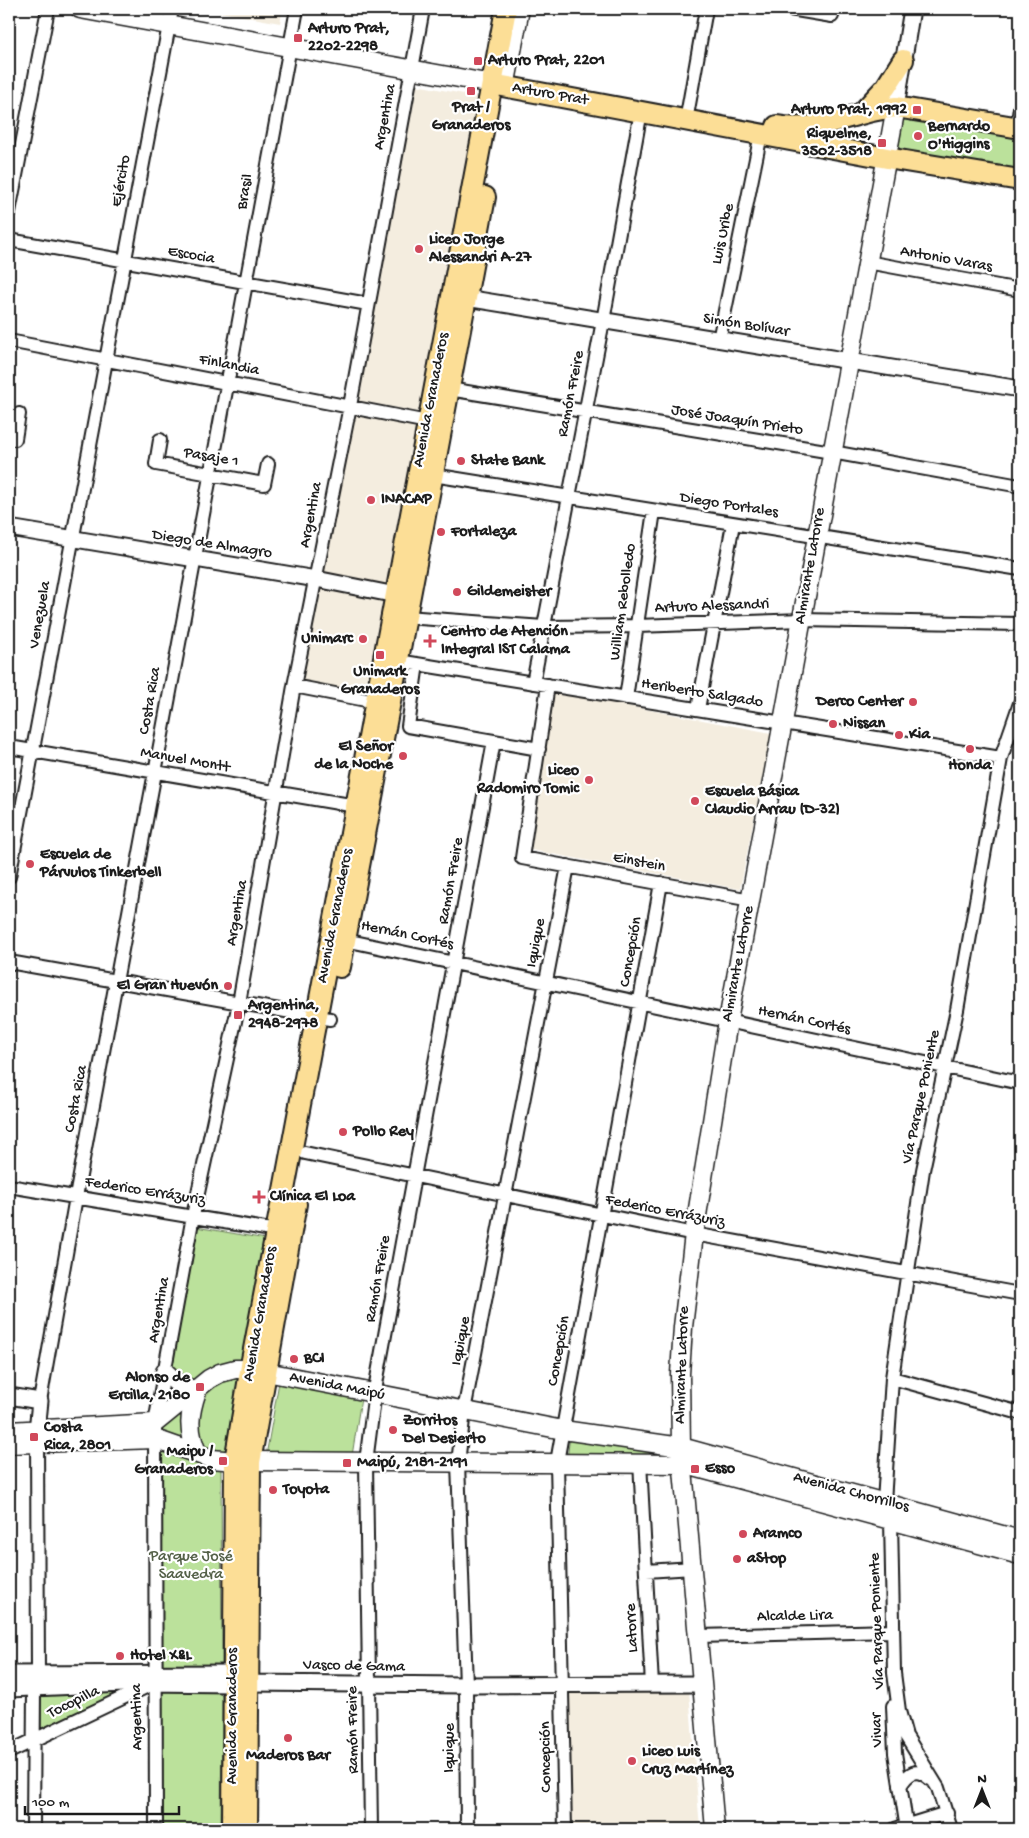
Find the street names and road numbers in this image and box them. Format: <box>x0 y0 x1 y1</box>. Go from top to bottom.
street label: Arturo Prat <box>511 79 591 111</box>
street label: Argentina <box>370 81 402 151</box>
street label: Ejército <box>108 154 136 208</box>
street label: Brasil <box>233 173 258 212</box>
street label: Luis Uribe <box>708 201 740 266</box>
street label: Escocia <box>166 243 217 270</box>
street label: Antonio Varas <box>898 243 995 278</box>
street label: Simón Bolívar <box>702 310 792 342</box>
street label: Avenida Granaderos <box>410 330 455 469</box>
street label: Ramón Freire <box>554 348 590 439</box>
street label: Finlandia <box>196 351 262 381</box>
street label: José Joaquín Prieto <box>670 401 804 441</box>
street label: Pasaje 1 <box>181 444 240 472</box>
street label: Argentina <box>296 479 328 549</box>
street label: Diego Portales <box>678 489 781 523</box>
street label: Almirante Latorre <box>791 506 831 626</box>
street label: Diego de Almagro <box>150 526 273 564</box>
street label: William Rebolledo <box>606 542 642 662</box>
street label: Venezuela <box>26 579 56 651</box>
street label: Arturo Alessandri <box>654 596 770 618</box>
street label: Costa Rica <box>136 665 166 736</box>
street label: Heriberto Salgado <box>640 675 764 713</box>
street label: Manuel Montt <box>139 744 233 778</box>
street label: Ramón Freire <box>435 835 469 926</box>
street label: Avenida Granaderos <box>314 846 359 985</box>
street label: Einstein <box>611 849 667 877</box>
street label: Argentina <box>223 877 253 947</box>
street label: Almirante Latorre <box>718 904 760 1024</box>
street label: Concepción <box>616 915 648 989</box>
street label: Iquique <box>523 916 551 969</box>
street label: Hernán Cortés <box>359 917 456 955</box>
street label: Hernán Cortés <box>756 1002 853 1040</box>
street label: Vía Parque Poniente <box>898 1028 946 1167</box>
street label: Costa Rica <box>61 1063 93 1134</box>
street label: Federico Errázuriz <box>82 1173 208 1211</box>
street label: Federico Errázuriz <box>602 1191 727 1233</box>
street label: Ramón Freire <box>362 1233 396 1324</box>
street label: Avenida Granaderos <box>240 1244 282 1383</box>
street label: Argentina <box>145 1274 175 1344</box>
street label: Almirante Latorre <box>671 1305 695 1424</box>
street label: Iquique <box>448 1314 476 1367</box>
street label: Concepción <box>544 1314 576 1388</box>
street label: Avenida Maipú <box>288 1368 387 1406</box>
street label: Avenida Chorrillos <box>791 1468 912 1518</box>
street label: Vía Parque Poniente <box>866 1552 890 1690</box>
street label: Latorre <box>622 1602 644 1653</box>
street label: Alcalde Lira <box>757 1607 834 1627</box>
street label: Avenida Granaderos <box>224 1647 243 1784</box>
street label: Vasco de Gama <box>302 1657 406 1677</box>
street label: Tocopilla <box>44 1682 104 1724</box>
street label: Argentina <box>128 1682 148 1750</box>
street label: Ramón Freire <box>344 1685 364 1774</box>
street label: Vivar <box>868 1711 888 1748</box>
street label: Concepción <box>537 1721 557 1793</box>
street label: Iquique <box>441 1722 460 1773</box>

